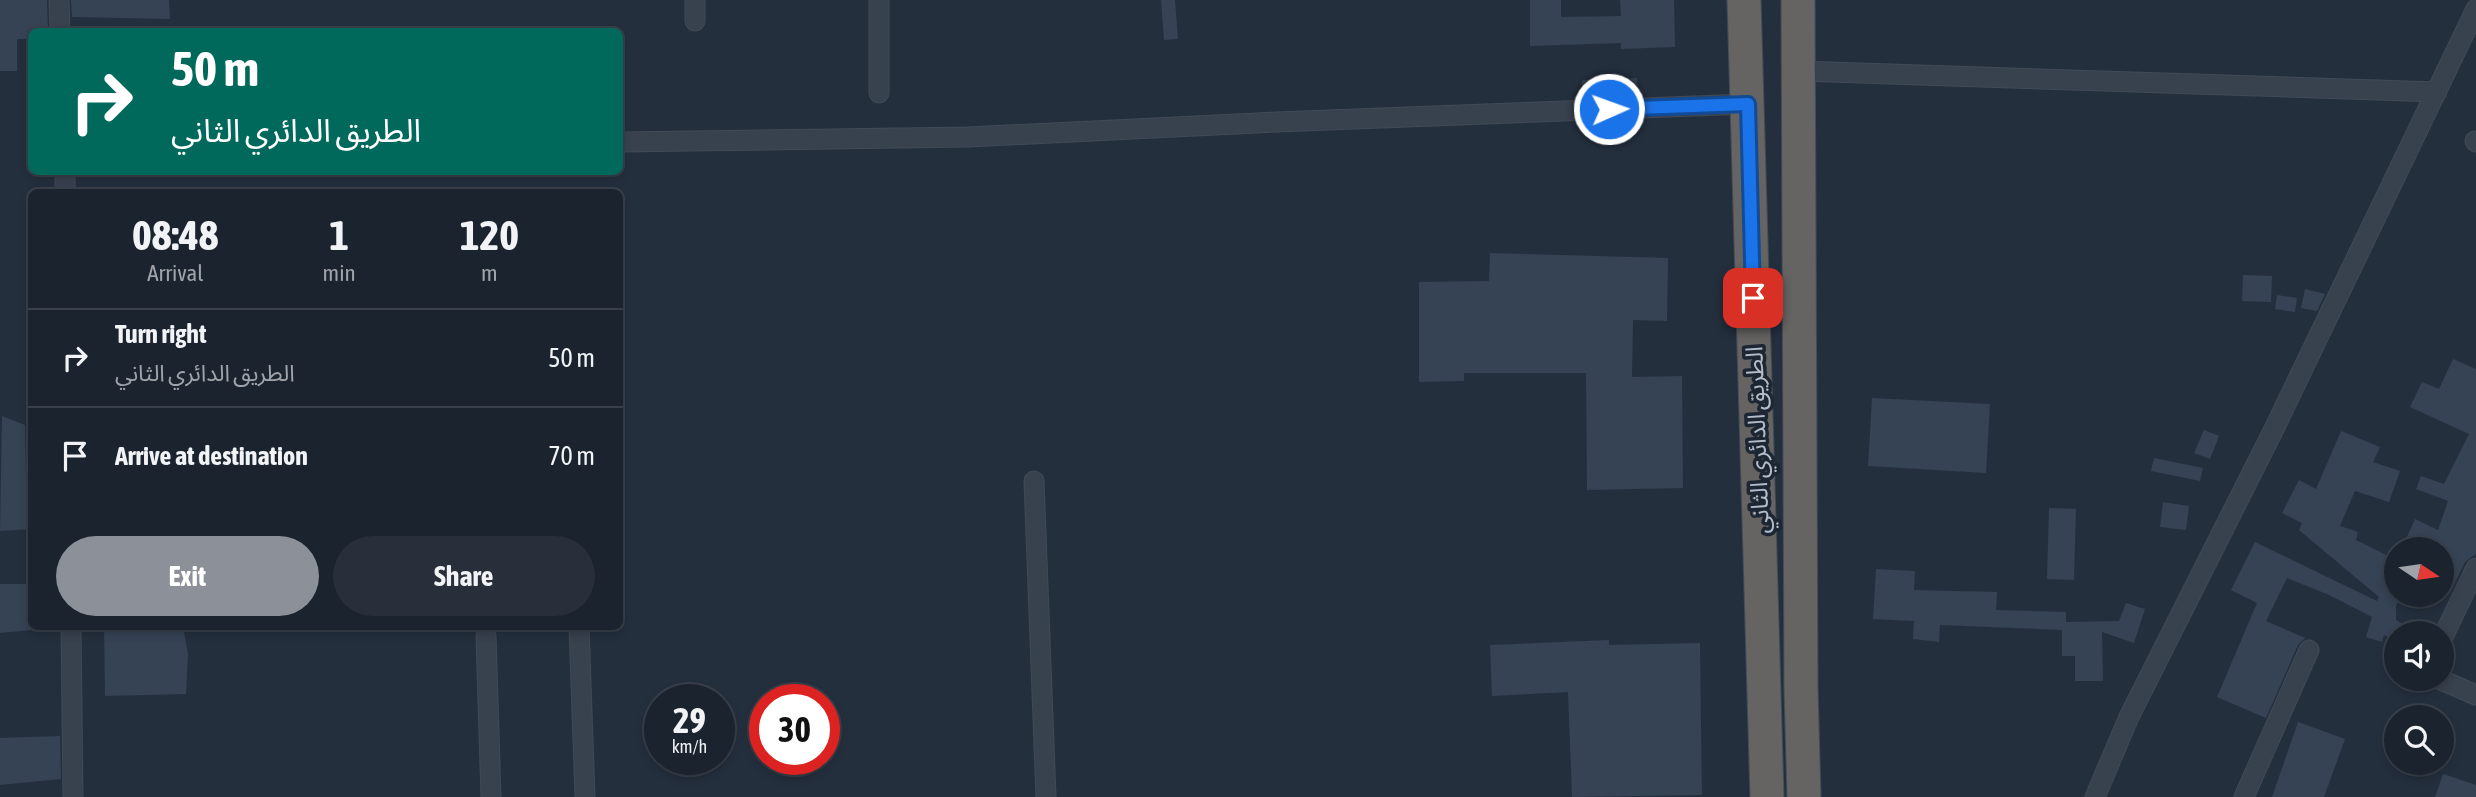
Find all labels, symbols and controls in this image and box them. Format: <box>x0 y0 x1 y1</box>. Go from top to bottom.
text: 50 m <box>171 40 259 96</box>
icon: right <box>56 56 147 147</box>
position arrow <box>1572 72 1646 146</box>
text: الطريق الدائري الثاني <box>171 112 421 149</box>
text: 08:48 <box>132 211 219 259</box>
text: 1 <box>329 211 349 259</box>
text: 120 <box>460 211 519 259</box>
text: Arrival <box>147 260 203 286</box>
text: min <box>323 260 356 286</box>
text: m <box>481 260 498 286</box>
pin <box>1723 268 1783 328</box>
icon: arrive <box>1734 279 1772 317</box>
text: Turn right <box>115 319 206 349</box>
icon: right <box>56 339 94 377</box>
text: 50 m <box>548 343 595 373</box>
street label: الطريق الدائري الثاني <box>1740 346 1779 534</box>
text: الطريق الدائري الثاني <box>115 360 295 386</box>
icon: arrive <box>56 437 94 475</box>
text: Arrive at destination <box>115 441 308 471</box>
text: 70 m <box>548 441 595 471</box>
button: Exit <box>56 536 319 616</box>
button: Share <box>333 536 595 616</box>
north arrow <box>2384 537 2454 607</box>
map controls <box>2384 537 2454 775</box>
button: sound <box>2384 621 2454 691</box>
speed limit sign: 30 <box>749 684 840 775</box>
text: 29 <box>673 700 706 740</box>
button: search <box>2384 705 2454 775</box>
text: km/h <box>672 736 707 757</box>

